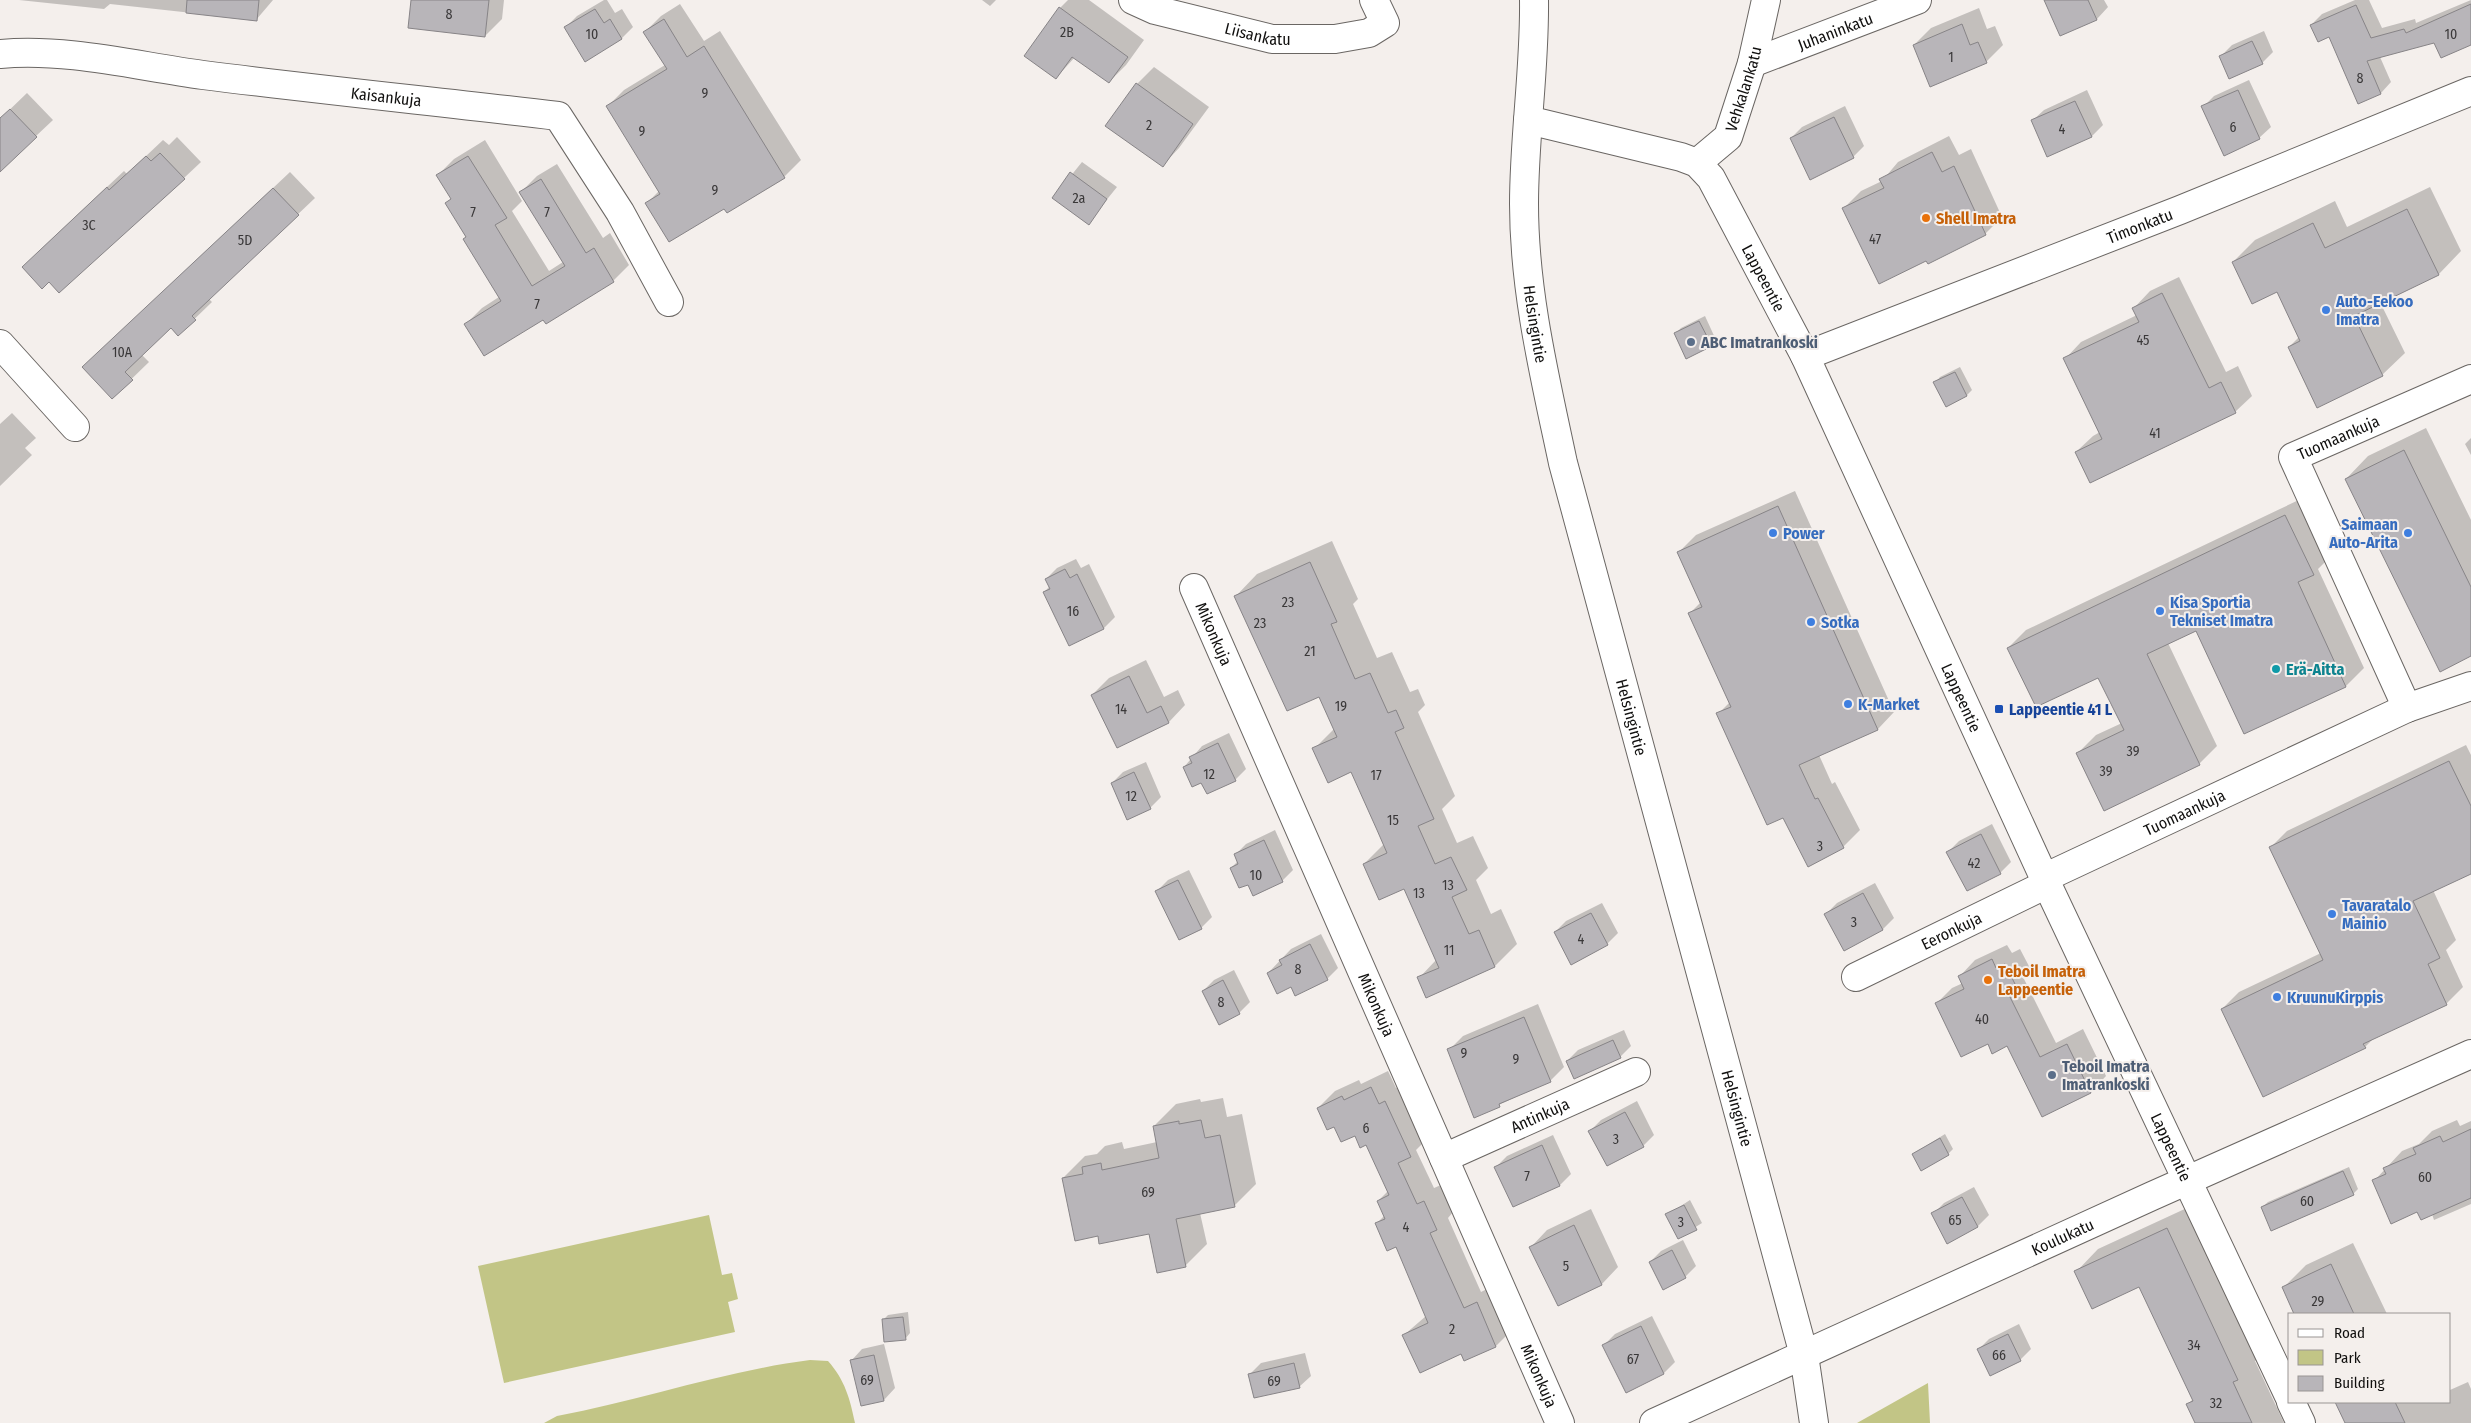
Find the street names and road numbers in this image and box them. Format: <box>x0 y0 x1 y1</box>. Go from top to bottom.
street label: Juhaninkatu <box>1795 8 1875 54</box>
street label: Liisankatu <box>1223 18 1291 49</box>
street label: Vehkalankatu <box>1721 45 1765 134</box>
street label: Kaisankuja <box>350 83 423 110</box>
street label: Timonkatu <box>2104 204 2175 247</box>
street label: Lappeentie <box>1738 241 1789 315</box>
street label: Helsingintie <box>1520 284 1551 365</box>
street label: Tuomaankuja <box>2294 411 2382 463</box>
street label: Mikonkuja <box>1192 599 1236 669</box>
street label: Lappeentie <box>1938 660 1985 735</box>
street label: Helsingintie <box>1612 677 1651 758</box>
street label: Tuomaankuja <box>2141 785 2228 839</box>
street label: Eeronkuja <box>1918 908 1985 953</box>
street label: Mikonkuja <box>1354 970 1399 1039</box>
street label: Helsingintie <box>1718 1068 1757 1149</box>
street label: Antinkuja <box>1508 1094 1572 1136</box>
street label: Lappeentie <box>2147 1110 2196 1184</box>
street label: Koulukatu <box>2028 1214 2097 1259</box>
street label: Mikonkuja <box>1517 1341 1562 1410</box>

